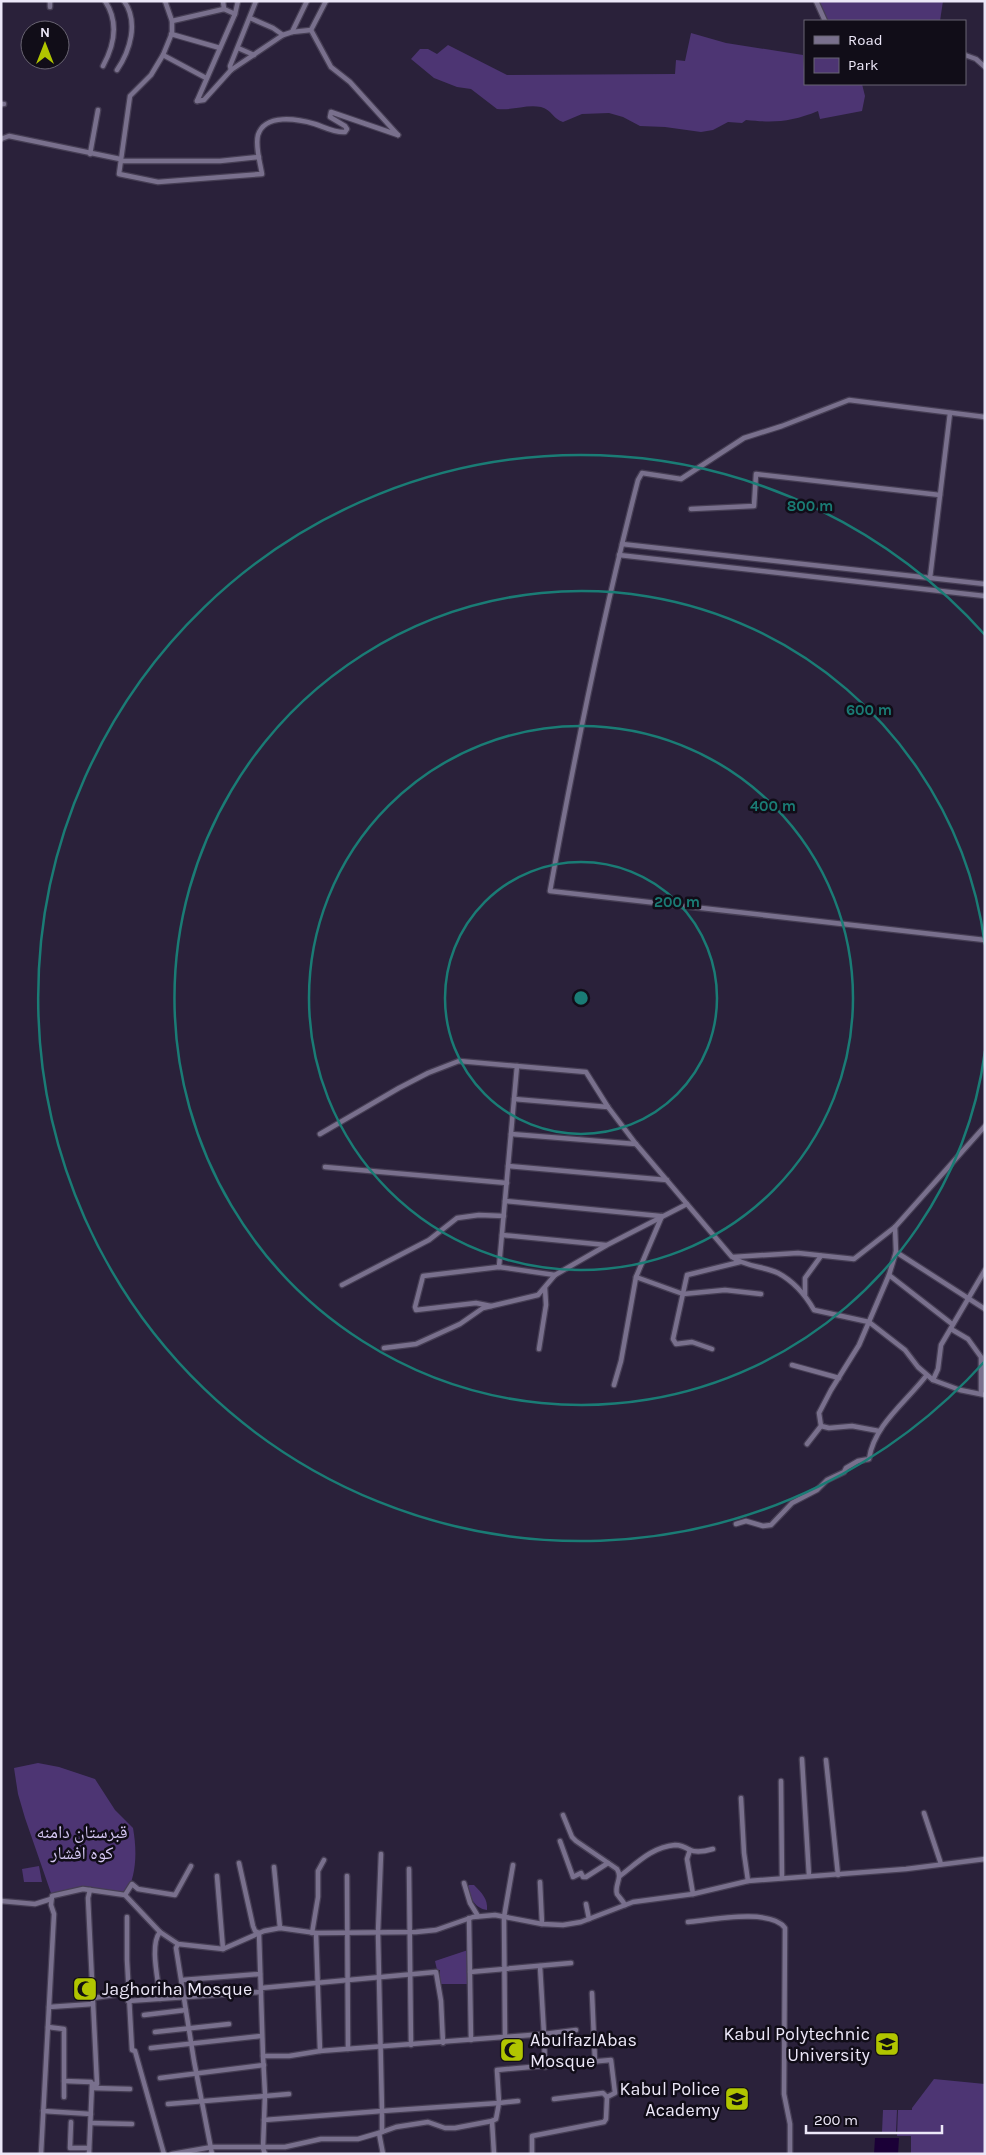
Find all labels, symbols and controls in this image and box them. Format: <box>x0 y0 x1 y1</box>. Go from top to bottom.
north arrow <box>20 20 70 70</box>
legend <box>804 20 966 85</box>
text: N <box>40 24 50 41</box>
text: Road <box>848 31 883 49</box>
text: Park <box>848 56 878 74</box>
text: 800 m <box>787 497 833 515</box>
text: 600 m <box>846 701 892 719</box>
text: 400 m <box>750 797 796 815</box>
text: 200 m <box>654 893 700 911</box>
centre of rings <box>572 989 590 1007</box>
park label: قبرستان دامنه کوه افشار <box>36 1821 128 1864</box>
mosque icon: Jaghoriha Mosque <box>72 1976 98 2002</box>
place label: Jaghoriha Mosque <box>102 1978 252 2000</box>
place label: Kabul Polytechnic University <box>723 2023 871 2066</box>
place label: AbulfazlAbas Mosque <box>530 2029 637 2072</box>
school or university icon: Kabul Polytechnic University <box>874 2031 900 2057</box>
mosque icon: AbulfazlAbas Mosque <box>499 2037 525 2063</box>
place label: Kabul Police Academy <box>620 2078 721 2121</box>
school or university icon: Kabul Police Academy <box>724 2086 750 2112</box>
scale bar <box>806 2102 942 2134</box>
text: 200 m <box>814 2111 858 2129</box>

